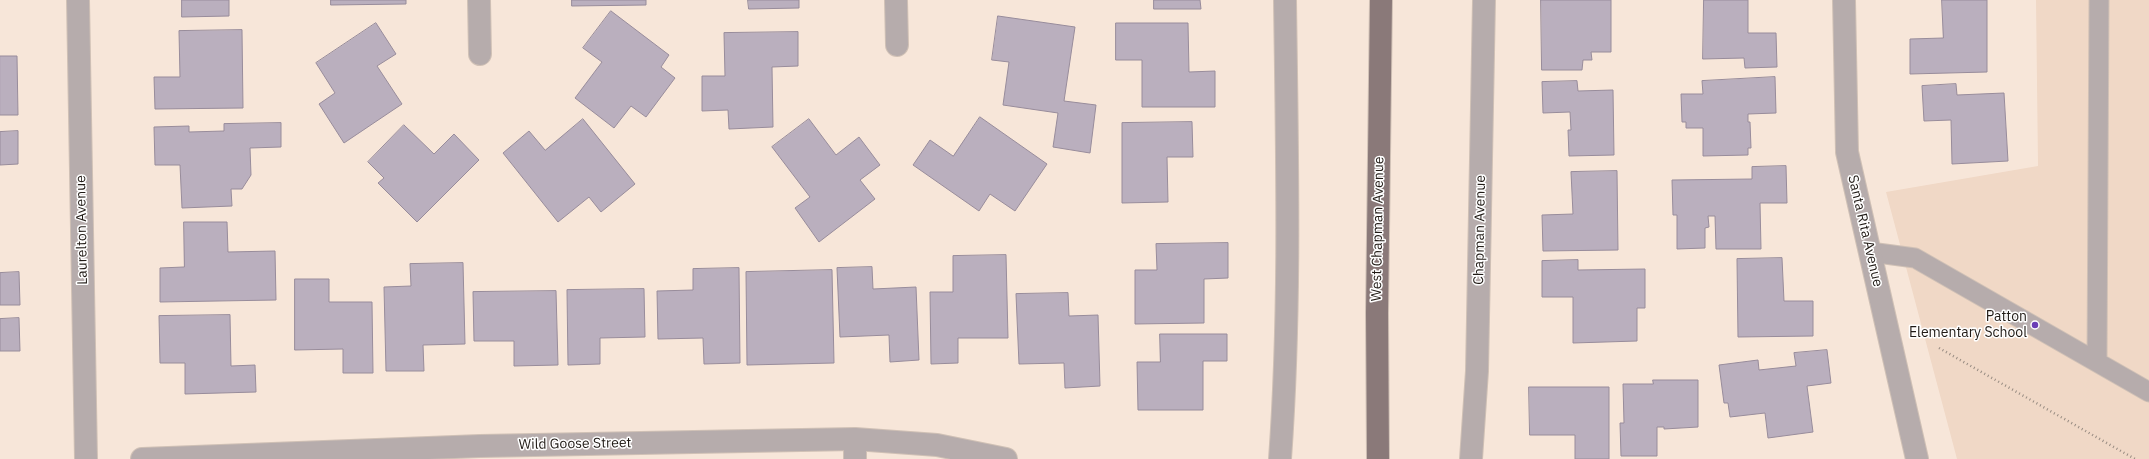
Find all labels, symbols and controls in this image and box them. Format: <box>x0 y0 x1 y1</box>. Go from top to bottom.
street label: West Chapman Avenue <box>1368 156 1388 302</box>
street label: Santa Rita Avenue <box>1844 173 1886 289</box>
street label: Laurelton Avenue <box>73 175 91 285</box>
street label: Chapman Avenue <box>1471 175 1489 285</box>
place label: Patton Elementary School <box>1909 309 2027 342</box>
marker: Patton Elementary School <box>2030 320 2040 330</box>
street label: Wild Goose Street <box>518 435 632 453</box>

